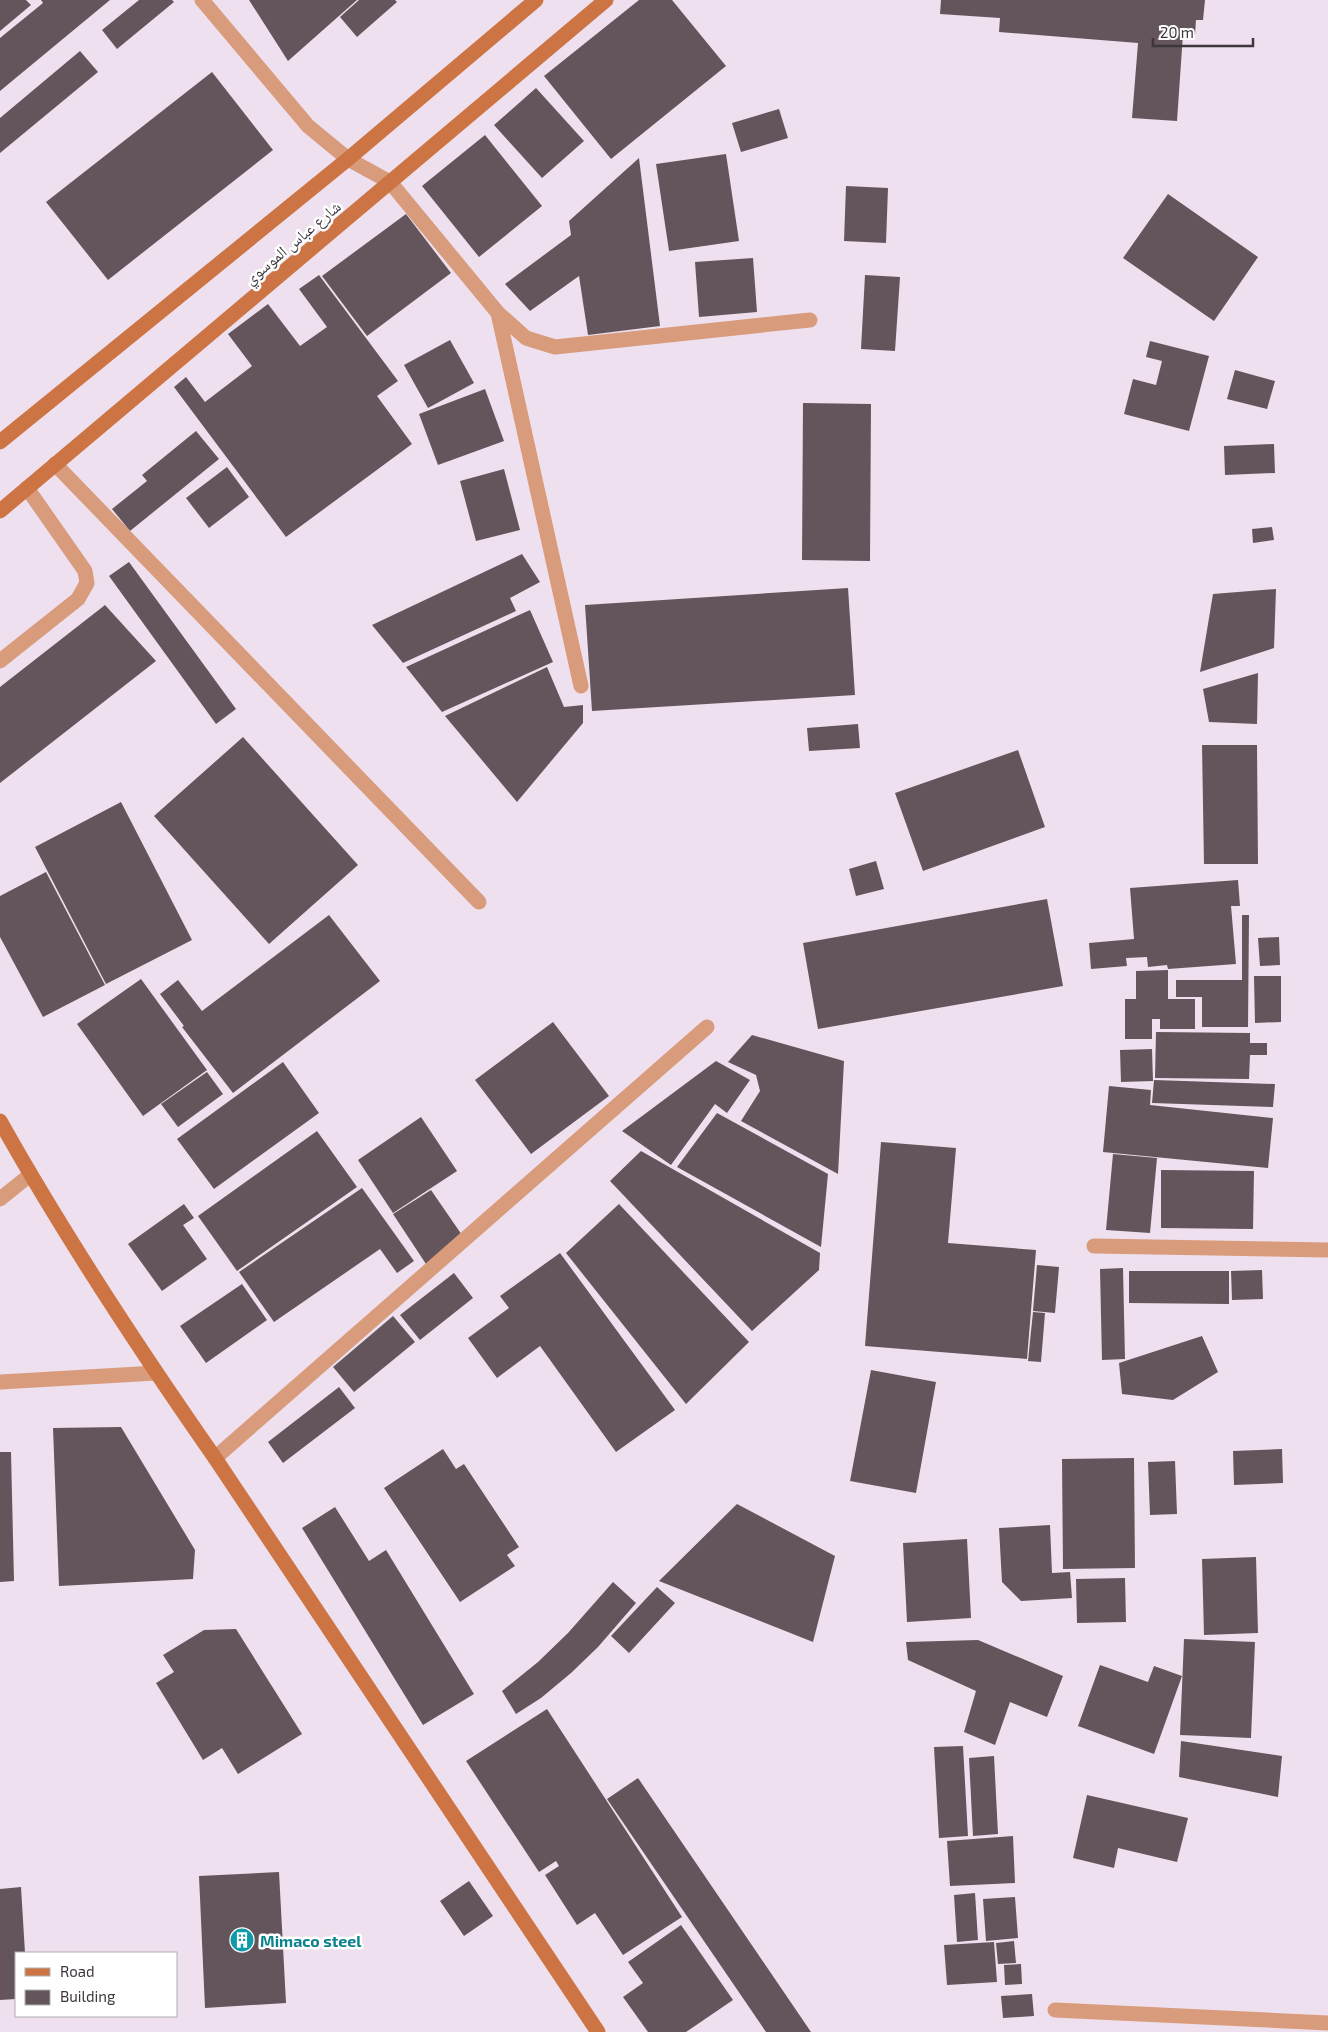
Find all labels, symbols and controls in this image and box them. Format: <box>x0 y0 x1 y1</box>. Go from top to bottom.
scale bar <box>1153 15 1253 47</box>
text: 20 m <box>1160 23 1194 41</box>
street label: شارع عباس الموسوي <box>240 196 347 291</box>
building icon: Mimaco steel <box>229 1927 255 1953</box>
place label: Mimaco steel <box>260 1931 362 1950</box>
legend <box>15 1952 178 2017</box>
text: Road <box>60 1962 95 1980</box>
text: Building <box>60 1987 116 2005</box>

